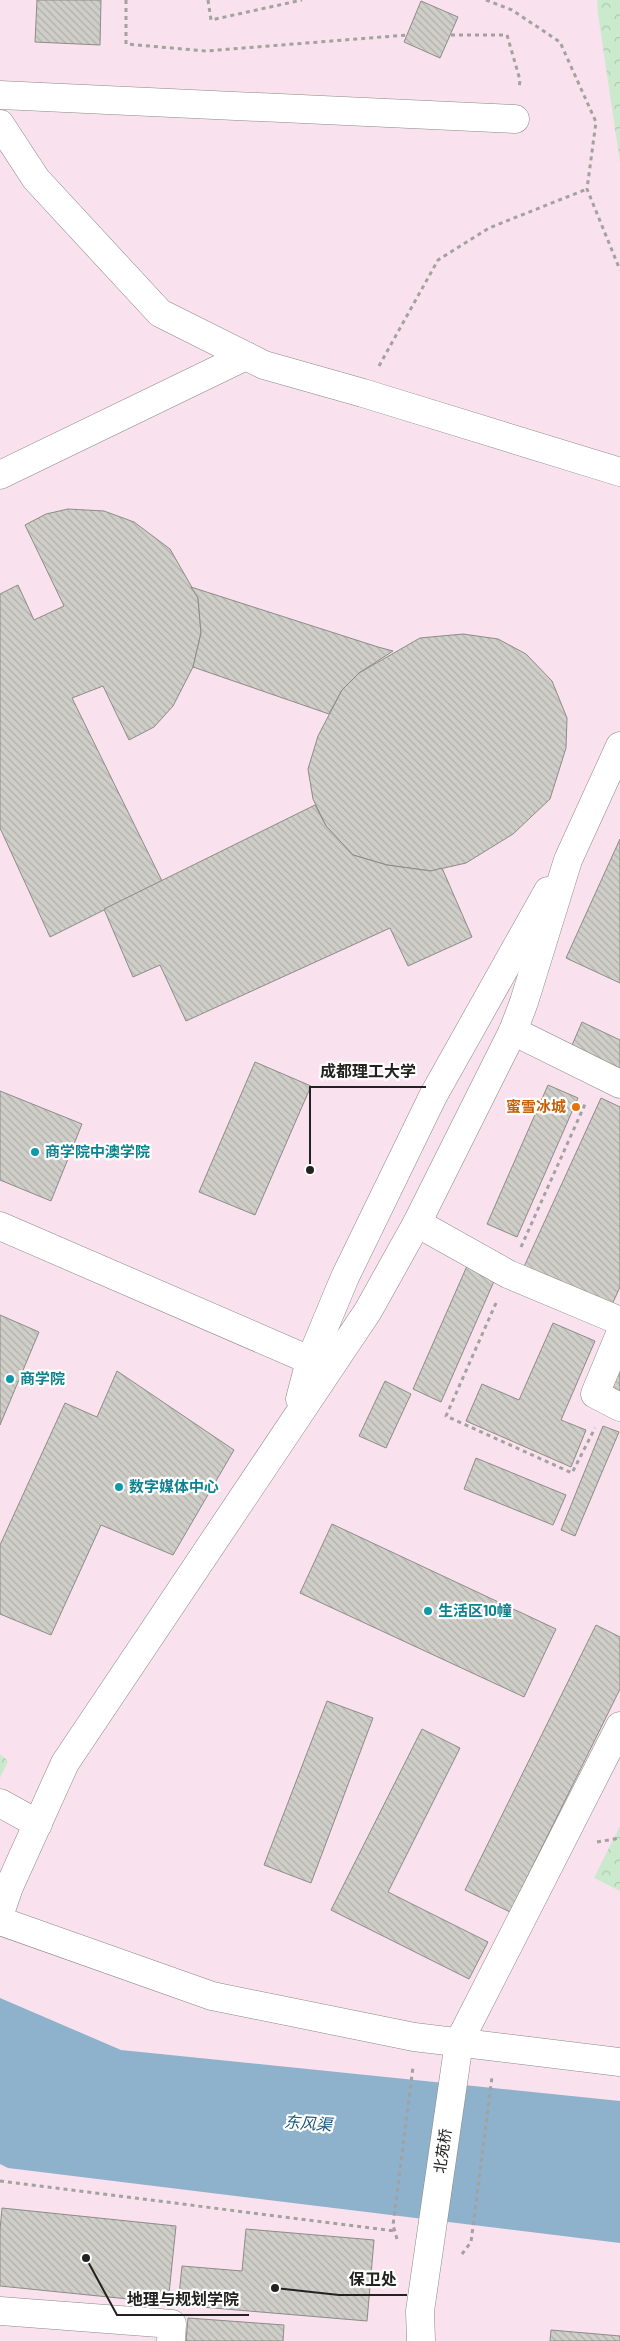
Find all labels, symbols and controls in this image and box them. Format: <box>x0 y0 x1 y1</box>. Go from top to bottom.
callout: 成都理工大学 <box>310 1056 426 1087</box>
text: 成都理工大学 <box>320 1061 416 1080</box>
place label: 蜜雪冰城 <box>506 1097 566 1115</box>
marker: 蜜雪冰城 <box>570 1101 582 1113</box>
place label: 商学院中澳学院 <box>45 1142 150 1160</box>
marker: 商学院中澳学院 <box>29 1146 41 1158</box>
place label: 商学院 <box>20 1369 65 1387</box>
marker: 商学院 <box>4 1373 16 1385</box>
place label: 数字媒体中心 <box>129 1477 219 1495</box>
marker: 数字媒体中心 <box>113 1481 125 1493</box>
place label: 生活区10幢 <box>438 1601 512 1619</box>
marker: 生活区10幢 <box>422 1605 434 1617</box>
water label: 东风渠 <box>283 2111 335 2134</box>
street label: 北苑桥 <box>430 2127 454 2174</box>
callout: 保卫处 <box>339 2264 407 2295</box>
text: 保卫处 <box>349 2269 397 2288</box>
callout: 地理与规划学院 <box>117 2284 249 2315</box>
text: 地理与规划学院 <box>127 2289 239 2308</box>

